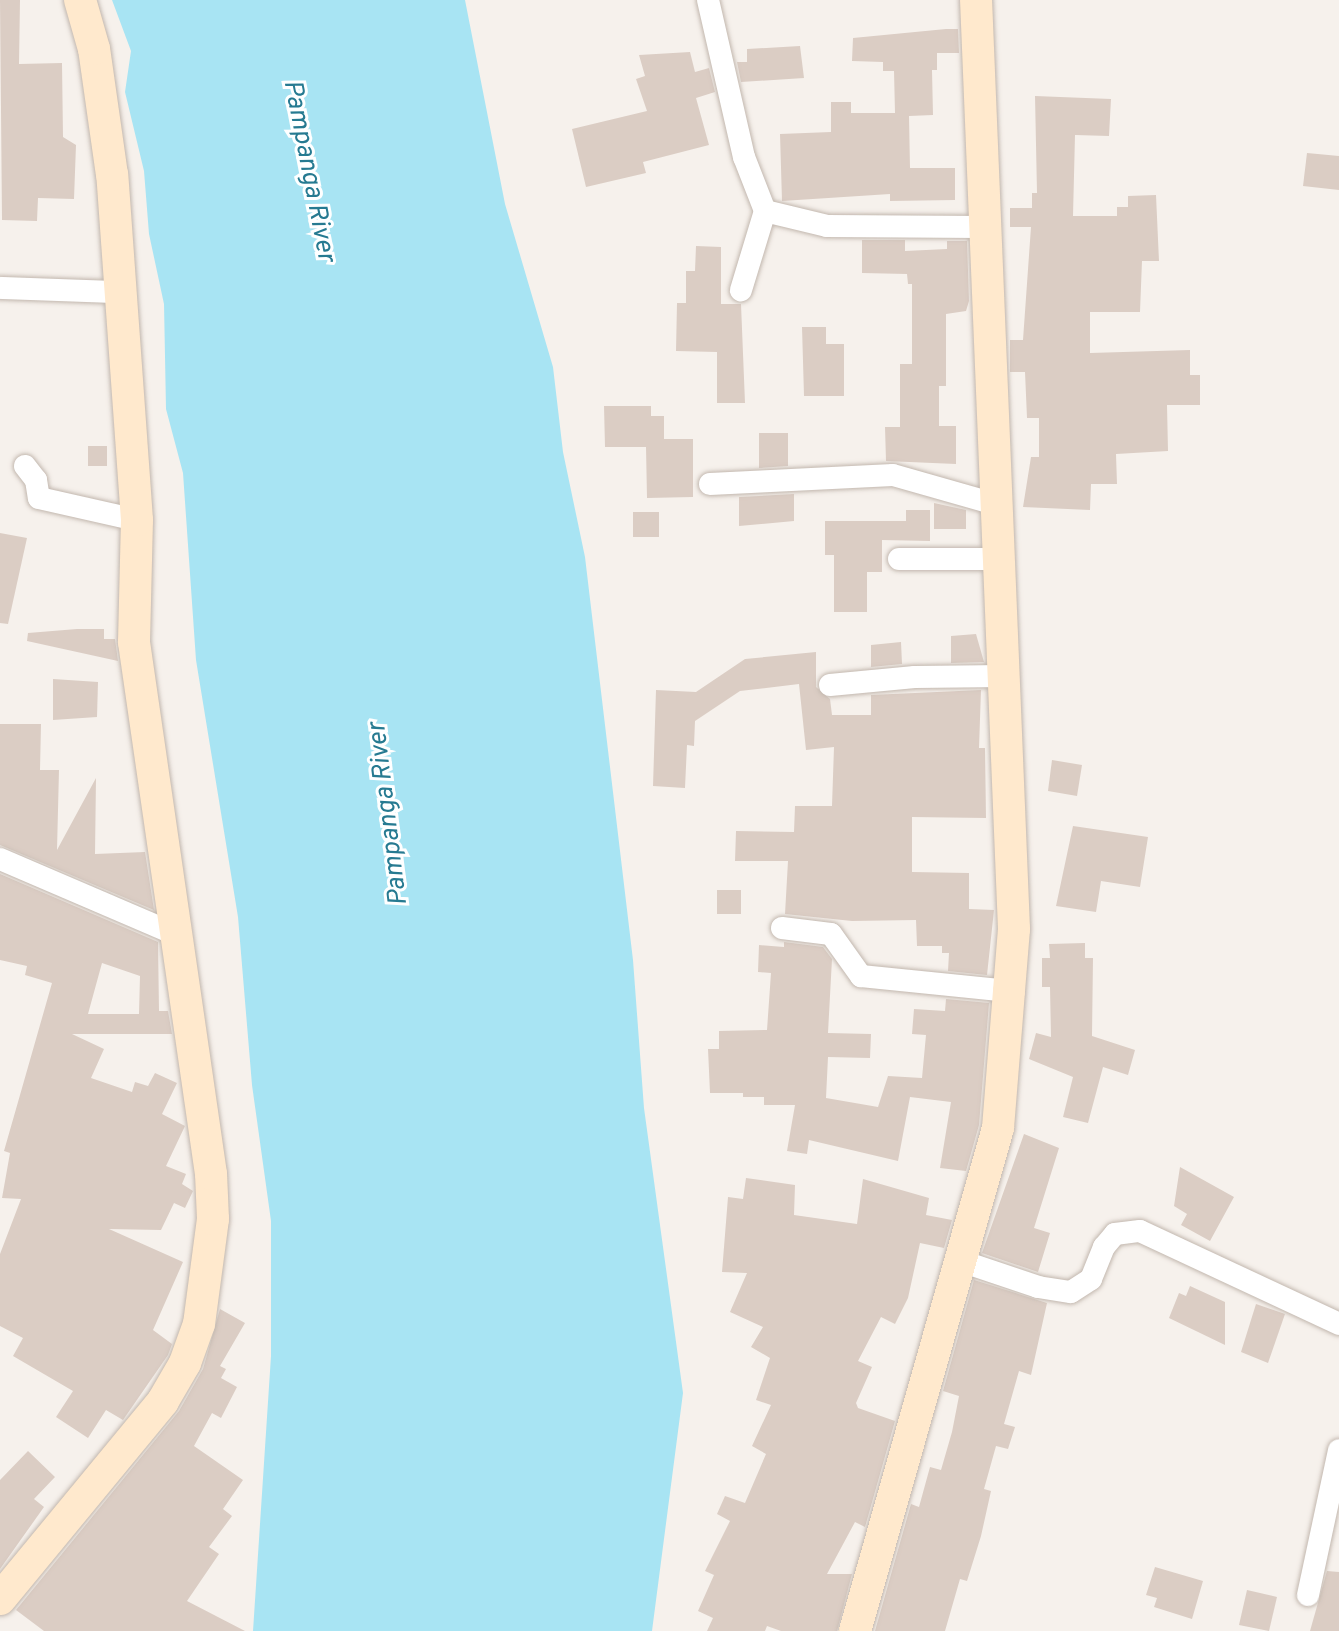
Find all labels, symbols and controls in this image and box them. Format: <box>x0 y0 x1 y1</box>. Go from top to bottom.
water label: Pampanga River <box>275 77 341 265</box>
water label: Pampanga River <box>362 721 416 907</box>

